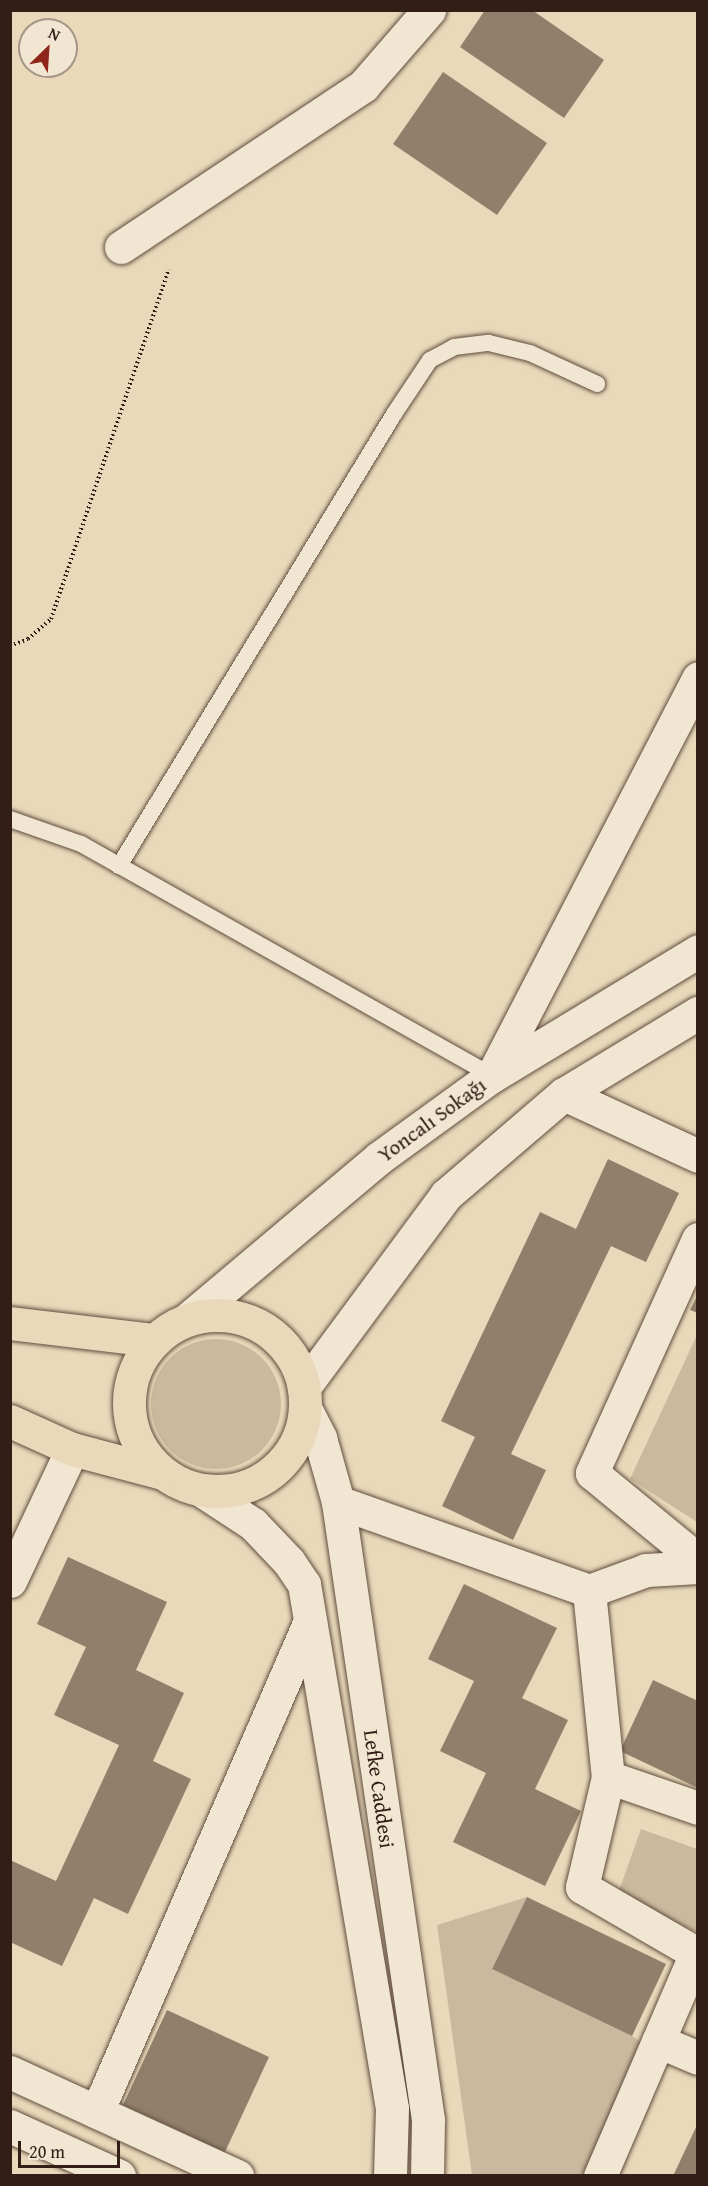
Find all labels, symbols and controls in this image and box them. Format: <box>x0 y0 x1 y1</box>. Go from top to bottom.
north arrow <box>18 18 78 78</box>
text: N <box>45 20 65 47</box>
street label: Yoncalı Sokağı <box>373 1072 491 1168</box>
street label: Lefke Caddesi <box>358 1728 400 1850</box>
scale bar <box>21 2129 123 2167</box>
text: 20 m <box>29 2138 65 2165</box>

